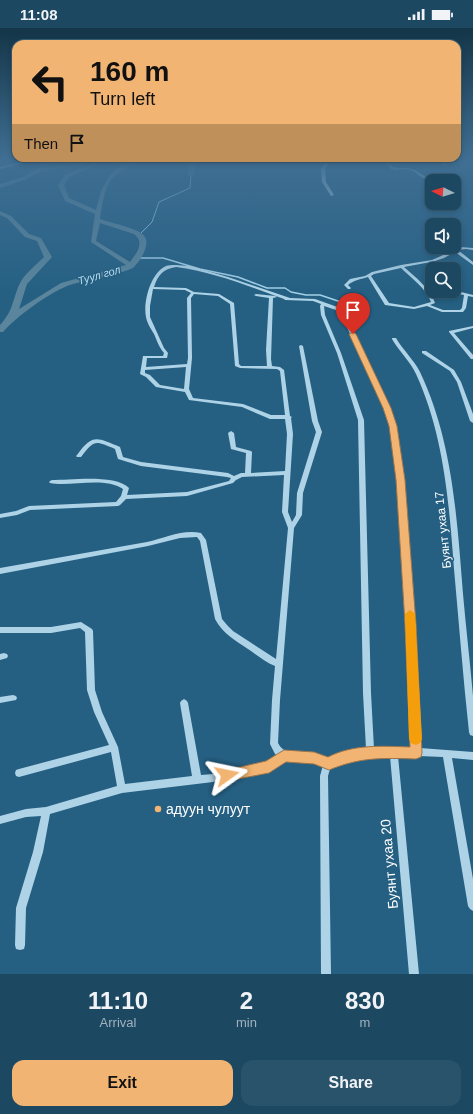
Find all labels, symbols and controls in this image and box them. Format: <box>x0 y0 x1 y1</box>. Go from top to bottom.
text: 11:08 <box>20 6 58 23</box>
icon: left <box>24 56 76 108</box>
text: 160 m <box>90 56 169 87</box>
text: Turn left <box>90 89 155 109</box>
icon: arrive <box>66 132 88 154</box>
text: Then <box>24 135 58 152</box>
north arrow <box>425 174 461 210</box>
map controls <box>425 174 461 298</box>
button: sound <box>425 218 461 254</box>
button: search <box>425 262 461 298</box>
water label: Туул гол <box>76 263 122 287</box>
pin <box>336 293 370 334</box>
icon: arrive <box>342 299 364 321</box>
street label: Буянт ухаа 17 <box>432 490 454 569</box>
position arrow <box>206 754 248 796</box>
place label: адуун чулуут <box>166 801 251 817</box>
marker: адуун чулуут <box>153 804 163 814</box>
street label: Буянт ухаа 20 <box>377 818 401 910</box>
text: 11:10 <box>88 987 148 1014</box>
text: 2 <box>240 987 253 1014</box>
text: 830 <box>345 987 385 1014</box>
text: Arrival <box>100 1015 136 1030</box>
text: min <box>236 1015 257 1030</box>
text: m <box>360 1015 370 1030</box>
button: Exit <box>12 1060 233 1106</box>
button: Share <box>241 1060 461 1106</box>

